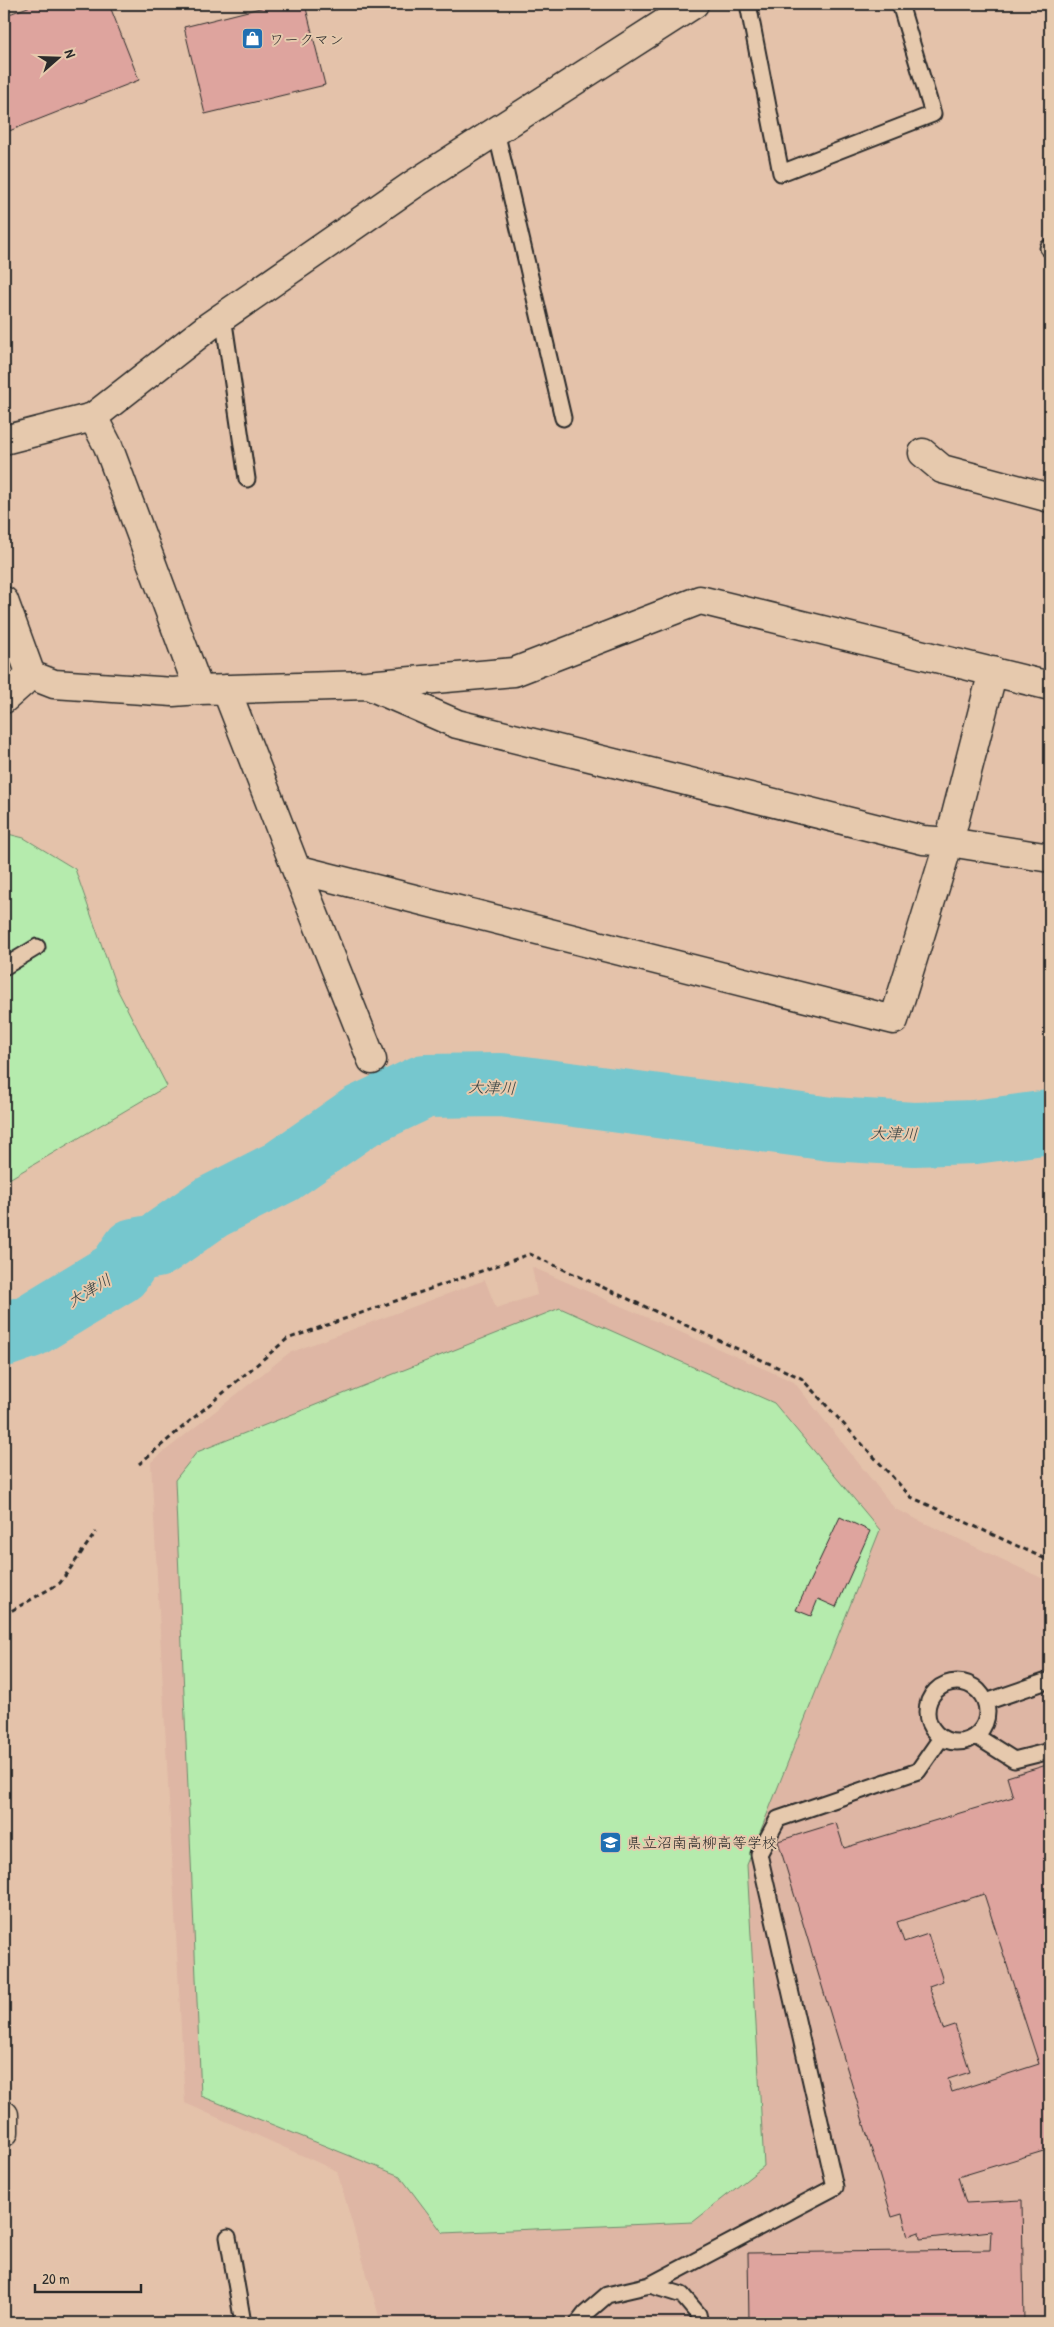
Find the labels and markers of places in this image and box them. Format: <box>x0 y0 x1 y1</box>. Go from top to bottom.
shop icon: ワークマン <box>241 27 265 51</box>
place label: ワークマン <box>269 29 344 50</box>
school or university icon: 県立沼南高柳高等学校 <box>599 1830 623 1854</box>
place label: 県立沼南高柳高等学校 <box>627 1832 777 1853</box>

